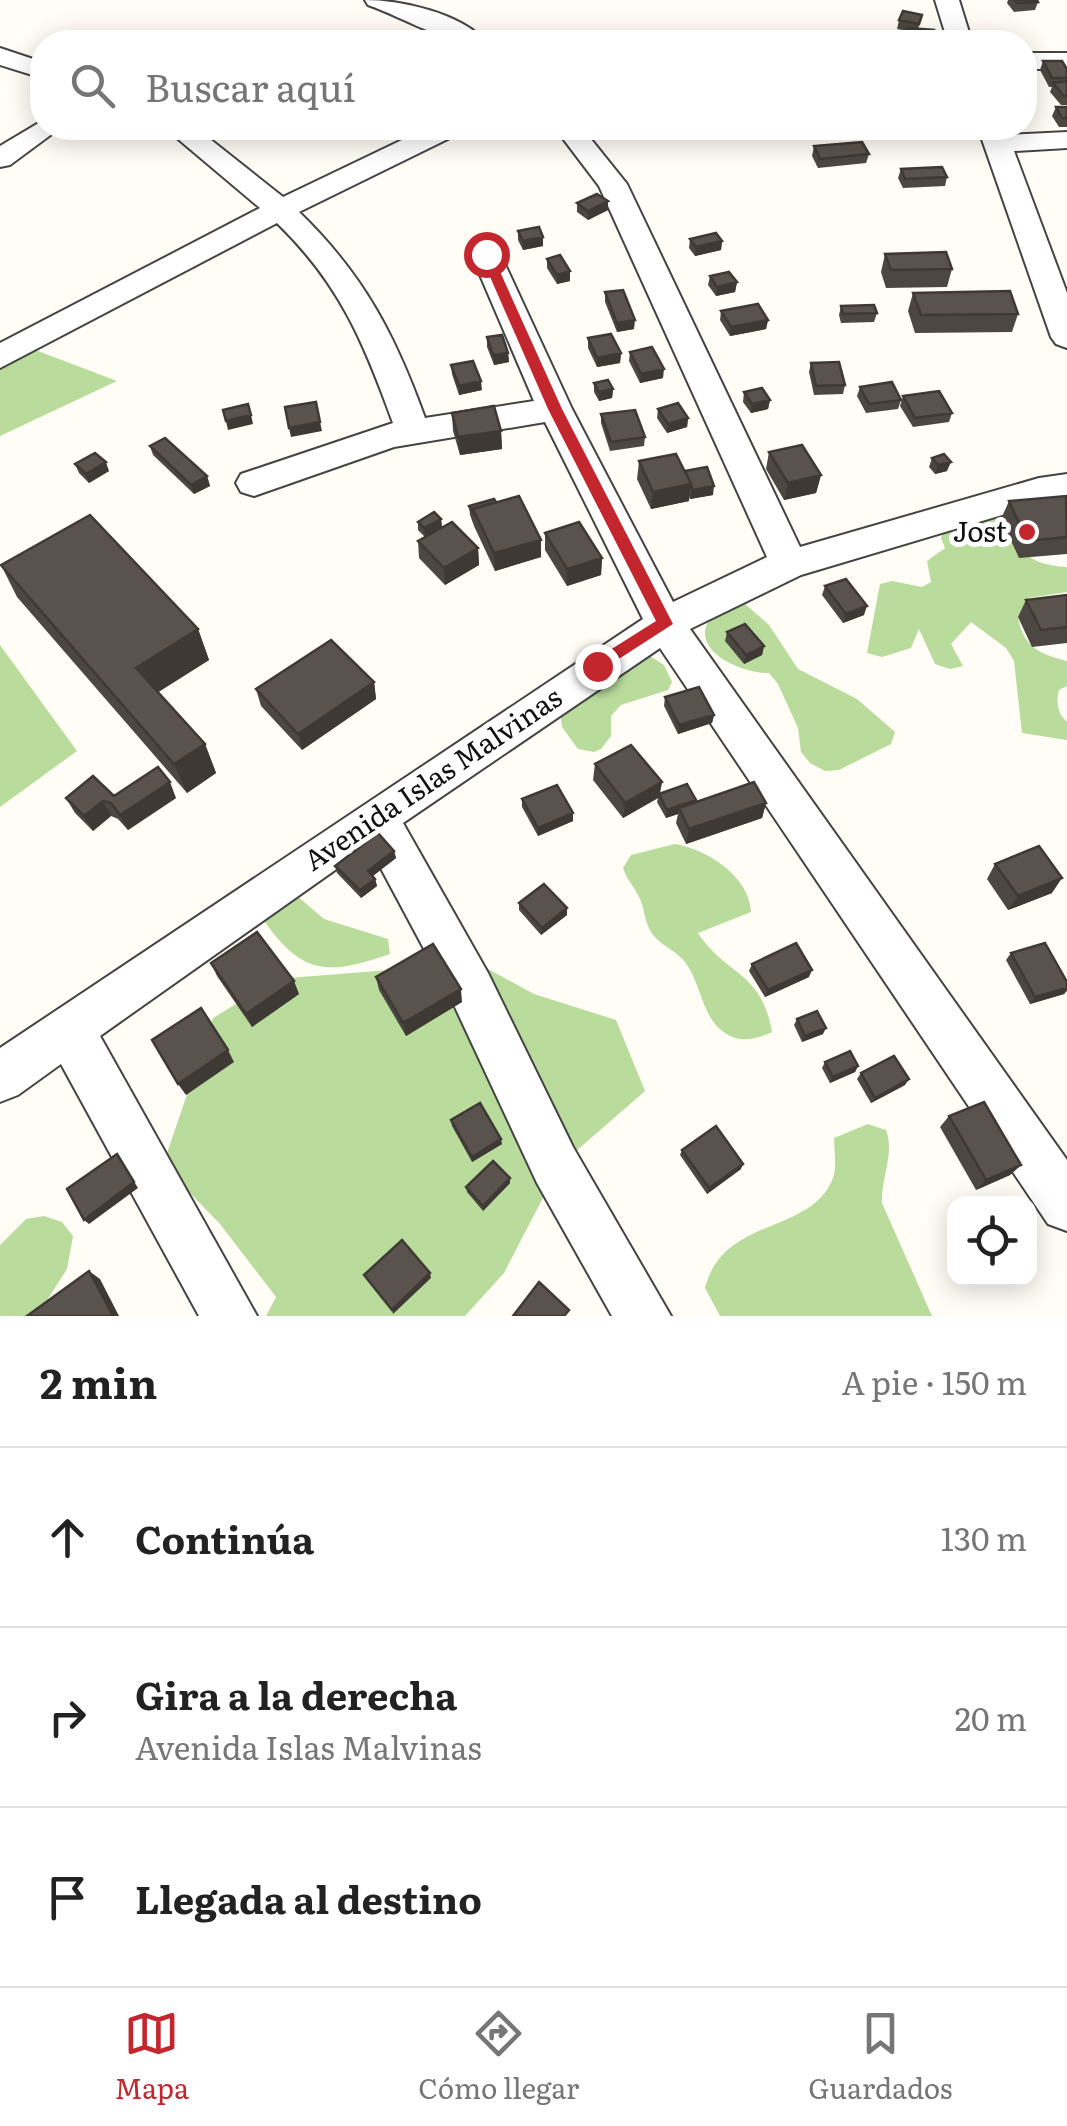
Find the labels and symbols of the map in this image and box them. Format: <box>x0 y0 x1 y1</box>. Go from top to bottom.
route start <box>464 232 510 278</box>
place label: Jost <box>953 509 1008 551</box>
marker: Jost <box>1016 521 1038 543</box>
route end <box>575 644 621 690</box>
street label: Avenida Islas Malvinas <box>294 675 569 880</box>

